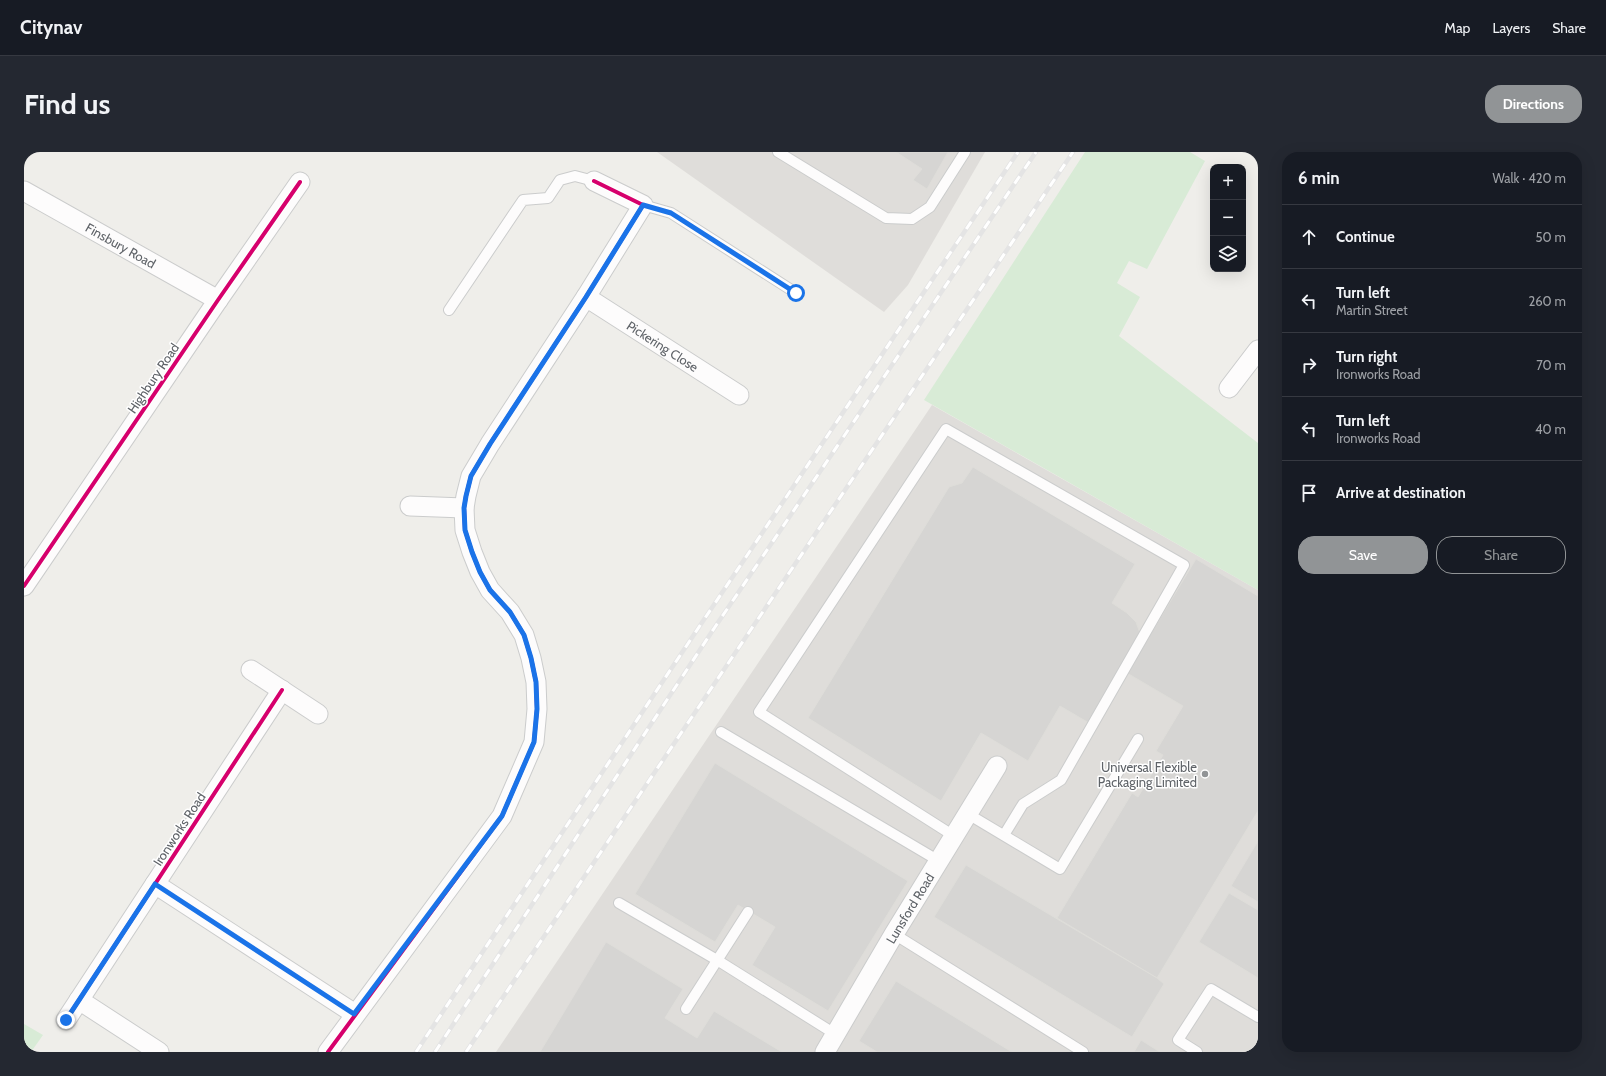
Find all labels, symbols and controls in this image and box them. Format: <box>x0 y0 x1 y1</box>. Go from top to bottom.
text: Citynav <box>20 16 82 39</box>
text: Map <box>1445 19 1470 37</box>
text: Layers <box>1492 19 1530 37</box>
text: Share <box>1552 19 1586 37</box>
button: Directions <box>1485 85 1582 123</box>
text: Find us <box>24 87 110 121</box>
map controls <box>1210 164 1246 272</box>
button: + <box>1210 164 1246 200</box>
text: 6 min <box>1298 168 1340 188</box>
text: Walk · 420 m <box>1492 170 1566 186</box>
button: − <box>1210 200 1246 236</box>
street label: Finsbury Road <box>83 219 159 271</box>
icon: ahead <box>1298 226 1320 248</box>
text: Continue <box>1336 228 1395 246</box>
text: 50 m <box>1536 229 1566 245</box>
button: layers <box>1210 236 1246 272</box>
route start <box>787 284 805 302</box>
text: Turn left <box>1336 284 1390 302</box>
icon: left <box>1298 290 1320 312</box>
text: 260 m <box>1528 293 1566 309</box>
text: Martin Street <box>1336 302 1408 318</box>
street label: Pickering Close <box>624 317 702 375</box>
street label: Highbury Road <box>124 340 182 416</box>
text: Turn right <box>1336 348 1397 366</box>
icon: right <box>1298 354 1320 376</box>
text: 70 m <box>1536 357 1566 373</box>
text: Ironworks Road <box>1336 366 1420 382</box>
text: Turn left <box>1336 412 1390 430</box>
icon: left <box>1298 418 1320 440</box>
text: 40 m <box>1535 421 1566 437</box>
text: Ironworks Road <box>1336 430 1420 446</box>
icon: arrive <box>1298 482 1320 504</box>
text: Arrive at destination <box>1336 484 1466 502</box>
button: Save <box>1298 536 1428 574</box>
button: Share <box>1436 536 1566 574</box>
place label: Universal Flexible Packaging Limited <box>1098 759 1197 790</box>
marker: Universal Flexible Packaging Limited <box>1200 769 1210 779</box>
street label: Ironworks Road <box>149 789 209 869</box>
street label: Lunsford Road <box>882 870 937 946</box>
route end <box>57 1011 75 1029</box>

